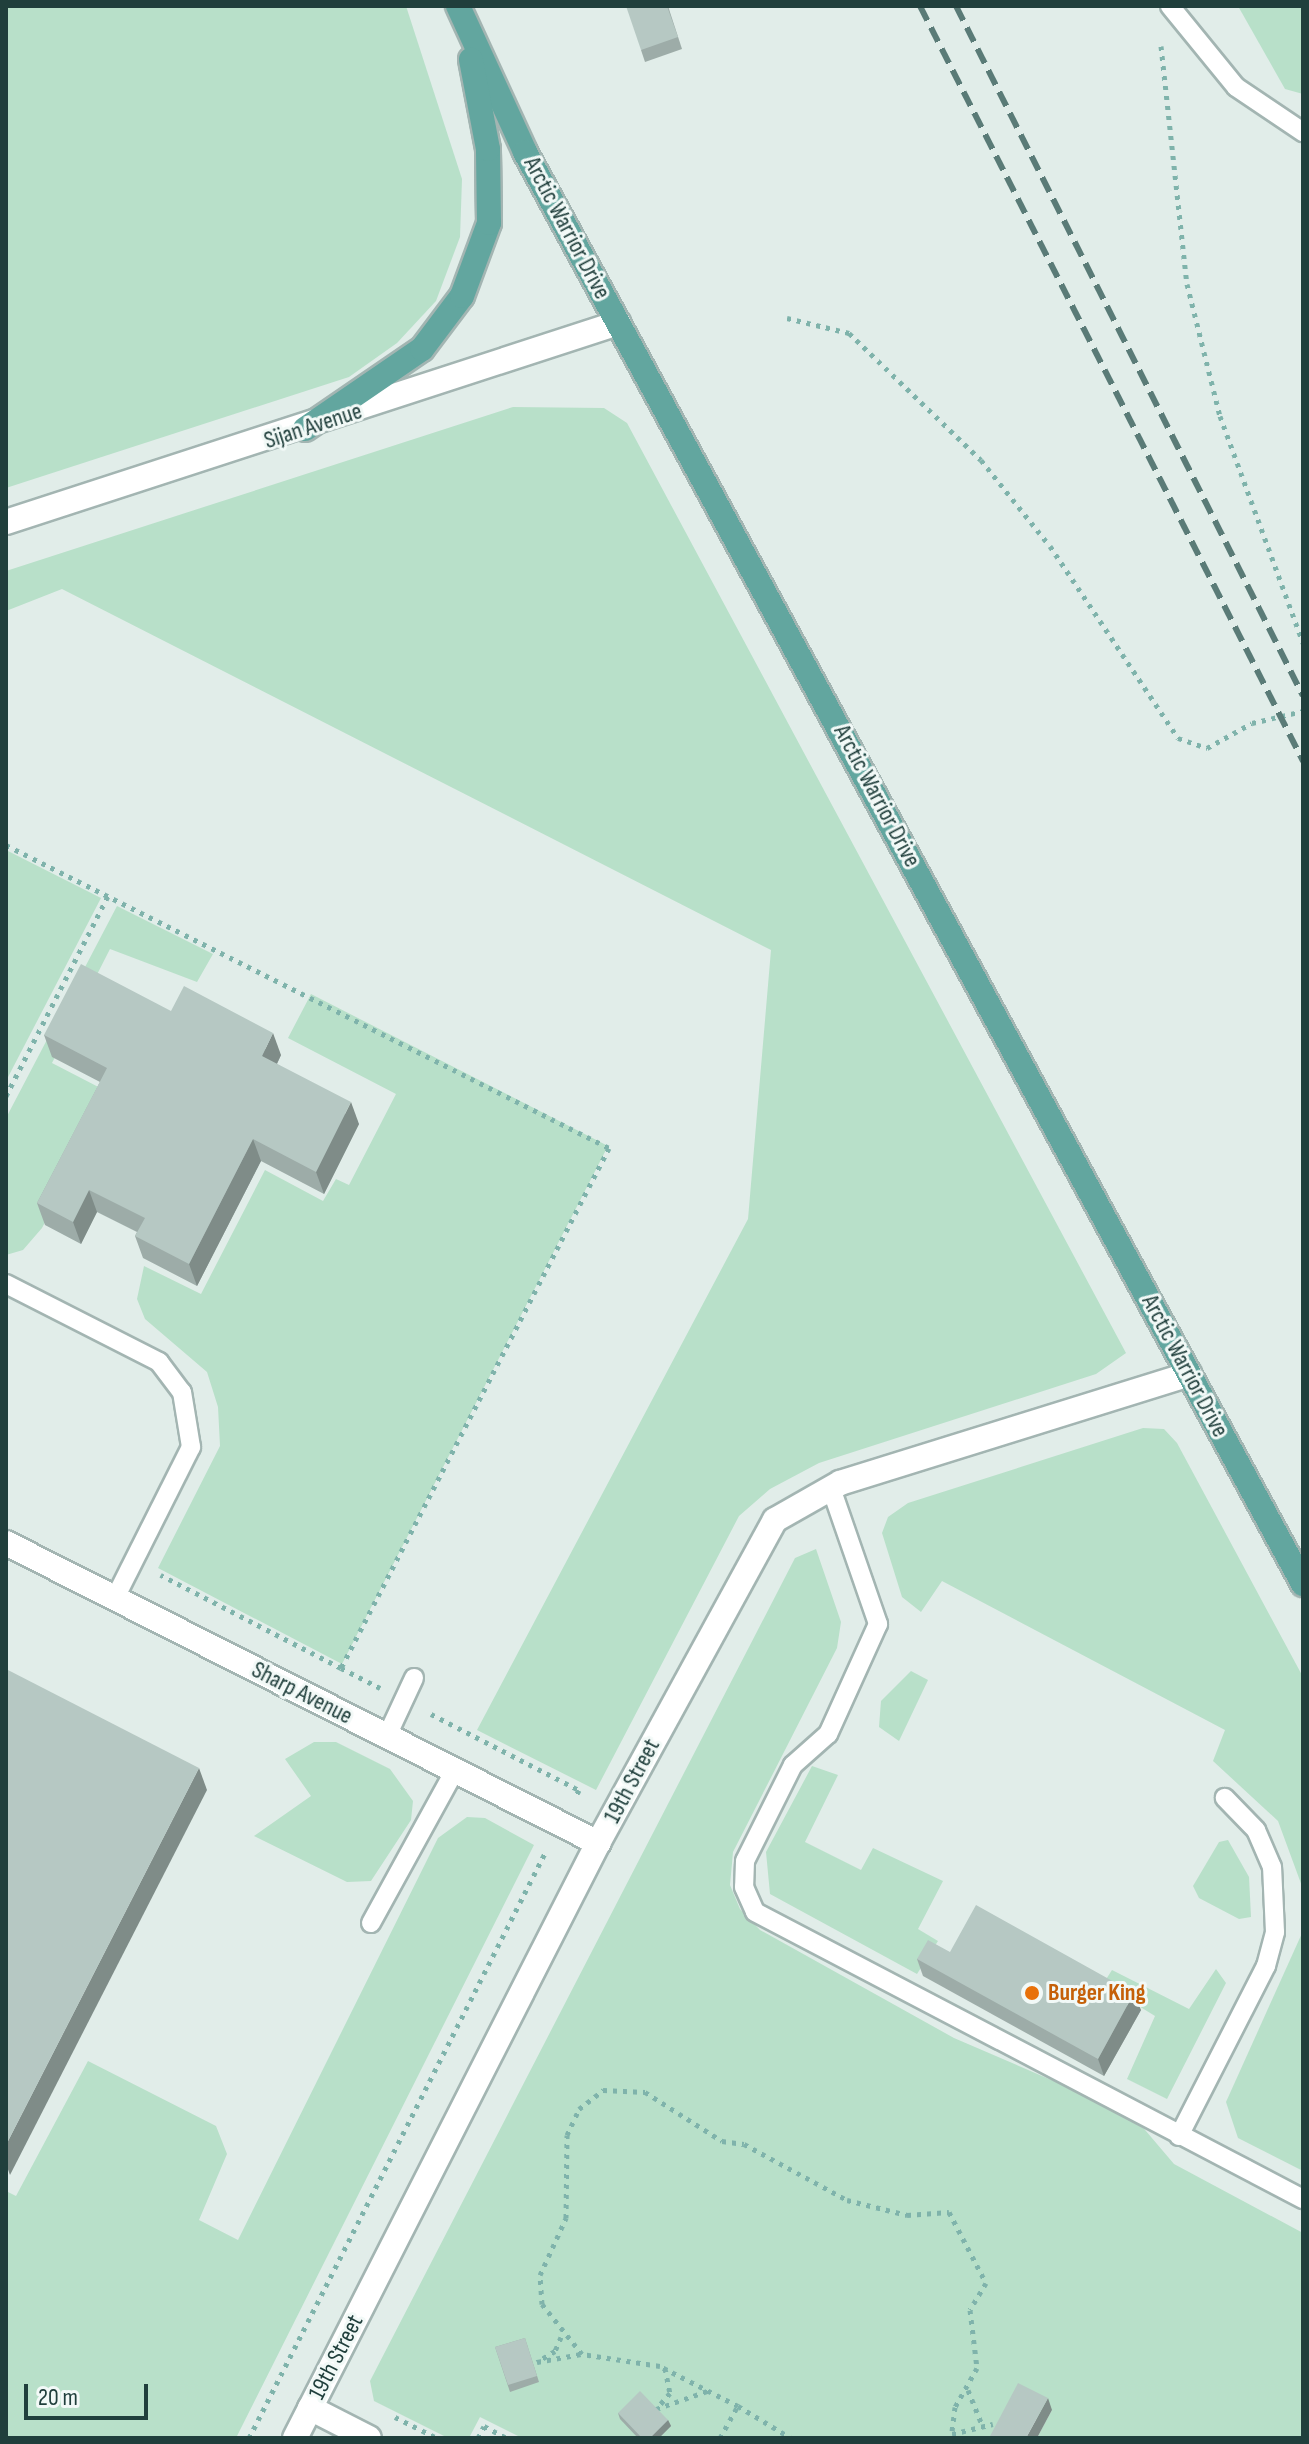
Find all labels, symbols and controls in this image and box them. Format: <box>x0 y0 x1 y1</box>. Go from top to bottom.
street label: Arctic Warrior Drive <box>517 152 617 304</box>
street label: Sijan Avenue <box>261 397 365 455</box>
street label: Arctic Warrior Drive <box>827 720 927 872</box>
street label: Arctic Warrior Drive <box>1135 1290 1235 1442</box>
street label: Sharp Avenue <box>247 1655 357 1731</box>
street label: 19th Street <box>598 1734 666 1828</box>
place label: Burger King <box>1048 1979 1146 2007</box>
marker: Burger King <box>1023 1984 1041 2002</box>
street label: 19th Street <box>302 2310 370 2404</box>
scale bar <box>28 2368 152 2418</box>
text: 20 m <box>38 2383 78 2412</box>

